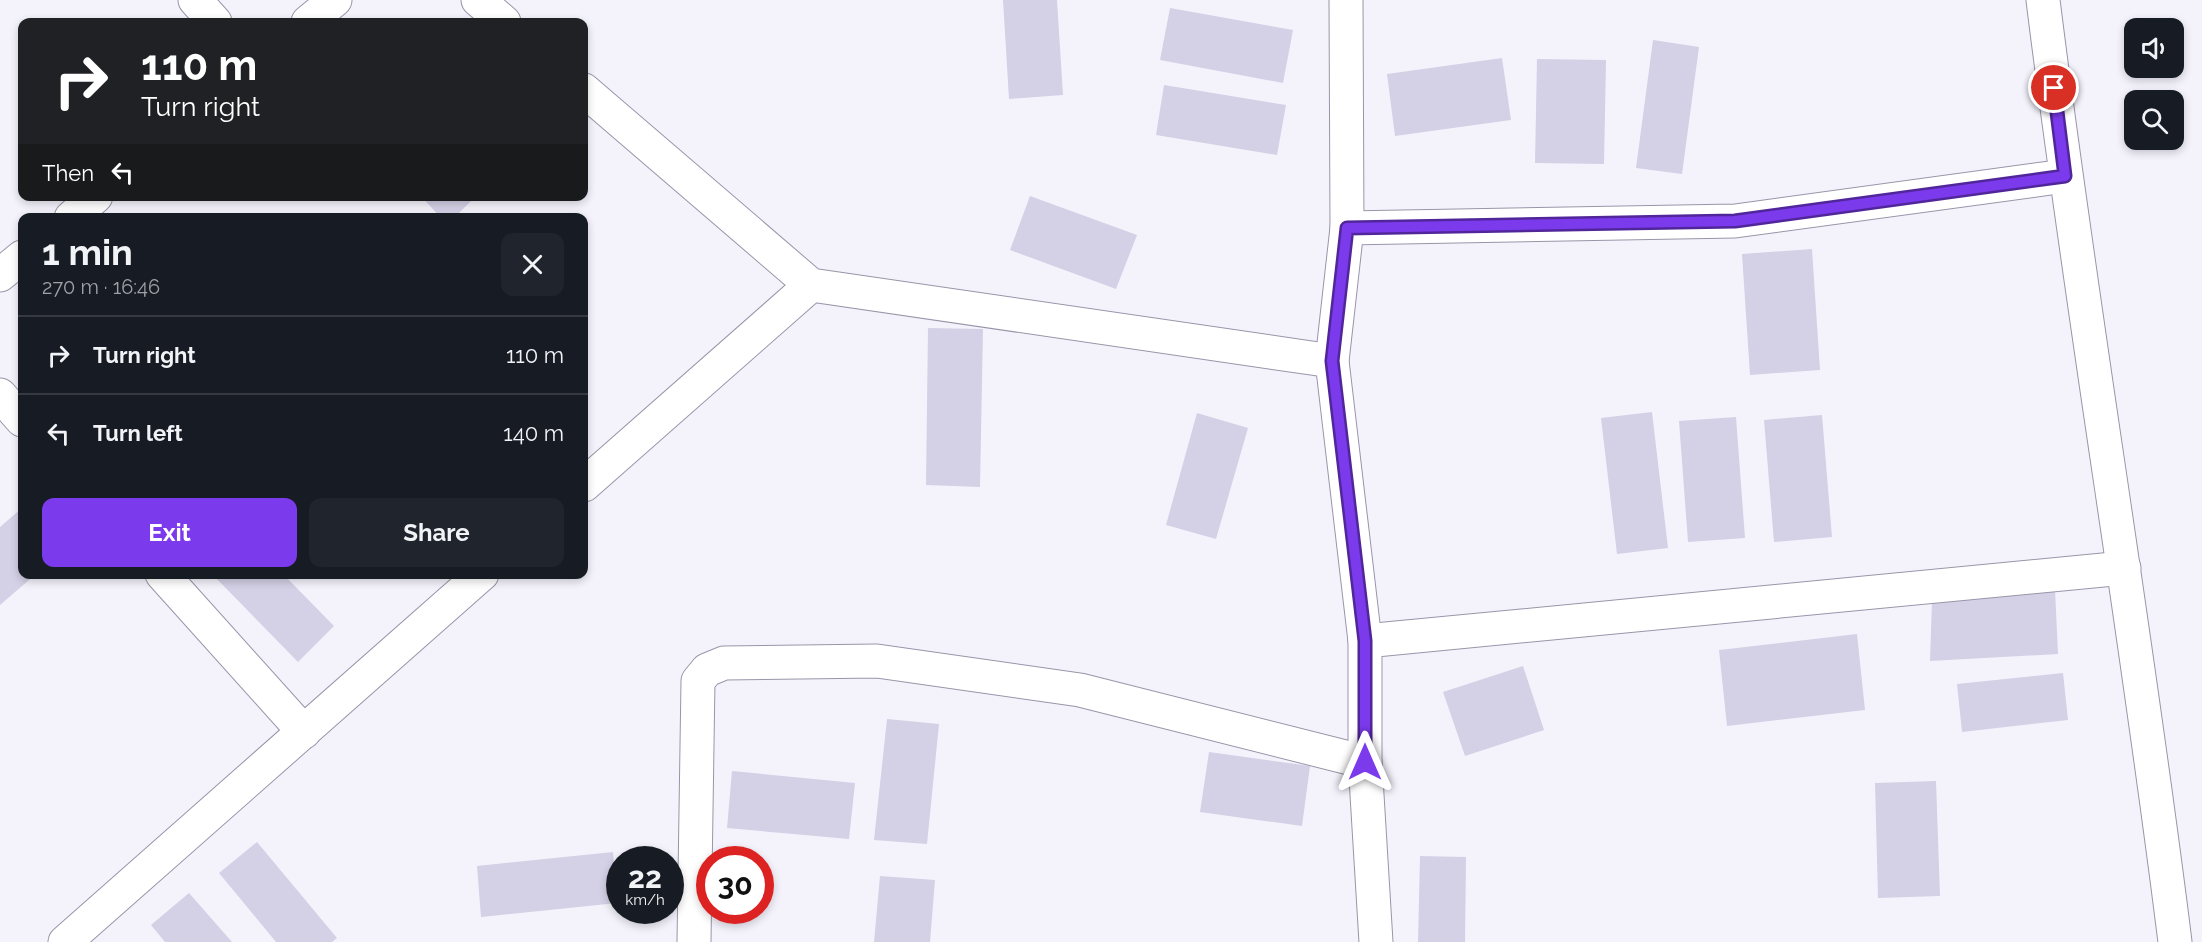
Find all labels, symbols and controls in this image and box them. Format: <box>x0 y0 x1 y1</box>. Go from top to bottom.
map controls <box>2124 18 2184 150</box>
button: sound <box>2124 18 2184 78</box>
text: 110 m <box>141 41 257 90</box>
icon: right <box>42 42 120 120</box>
pin <box>2028 62 2079 113</box>
icon: arrive <box>2037 71 2070 104</box>
button: search <box>2124 90 2184 150</box>
text: Turn right <box>141 91 260 122</box>
icon: left <box>106 156 139 189</box>
text: Then <box>42 160 94 186</box>
text: 1 min <box>42 231 133 273</box>
button: close <box>501 233 564 296</box>
text: 270 m · 16:46 <box>42 275 160 299</box>
icon: right <box>42 339 75 372</box>
text: Turn right <box>93 342 196 368</box>
text: 110 m <box>506 342 564 368</box>
icon: left <box>42 417 75 450</box>
text: Turn left <box>93 420 183 446</box>
text: 140 m <box>503 420 564 446</box>
button: Exit <box>42 498 297 567</box>
button: Share <box>309 498 564 567</box>
position arrow <box>1333 730 1397 794</box>
speed limit sign: 30 <box>696 846 774 924</box>
text: 22 <box>628 860 662 895</box>
text: km/h <box>625 891 665 909</box>

